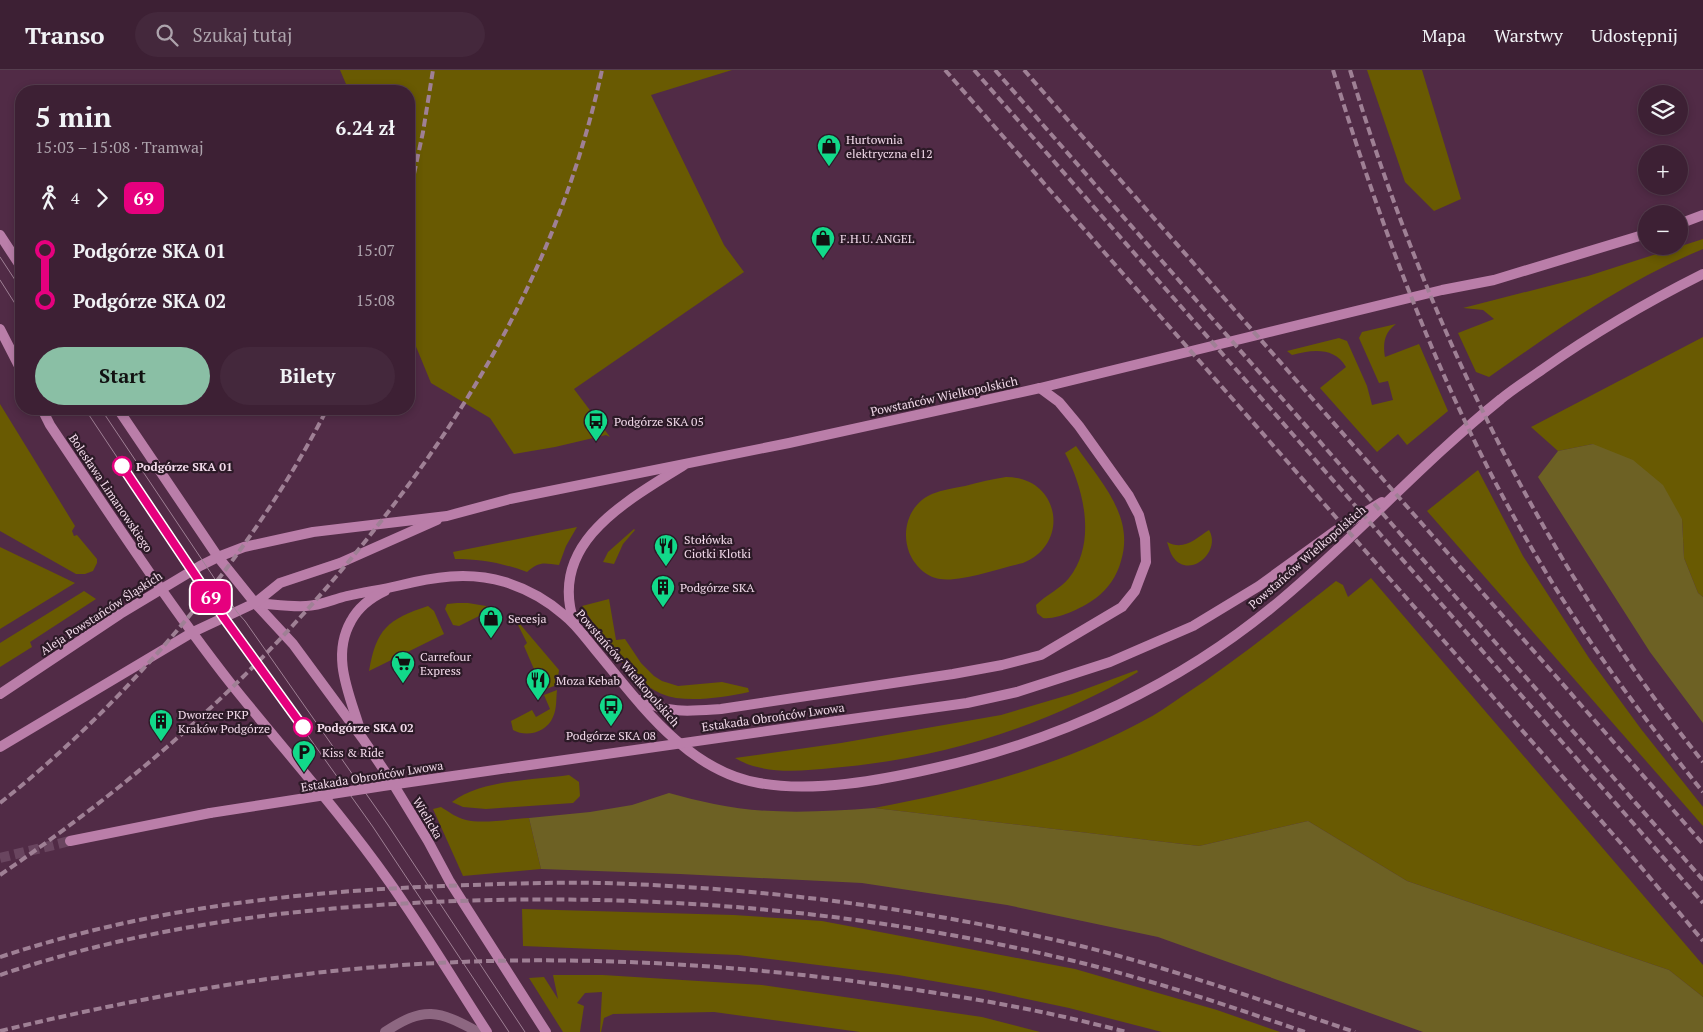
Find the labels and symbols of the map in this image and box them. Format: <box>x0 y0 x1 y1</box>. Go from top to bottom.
place label: Hurtownia elektryczna el12 <box>846 132 933 161</box>
shop icon: Hurtownia elektryczna el12 <box>816 133 842 167</box>
shop icon: F.H.U. ANGEL <box>810 225 836 259</box>
place label: F.H.U. ANGEL <box>840 231 915 246</box>
street label: Powstańców Wielkopolskich <box>869 373 1019 419</box>
bus stop icon: Podgórze SKA 05 <box>583 408 609 442</box>
place label: Podgórze SKA 05 <box>614 414 704 429</box>
street label: Bolesława Limanowskiego <box>66 431 156 555</box>
marker: Podgórze SKA 01 <box>112 456 132 476</box>
place label: Podgórze SKA 01 <box>136 459 233 474</box>
street label: Powstańców Wielkopolskich <box>1245 502 1369 612</box>
place label: Stołówka Ciotki Klotki <box>684 532 752 561</box>
restaurant icon: Stołówka Ciotki Klotki <box>653 533 679 567</box>
street label: Aleja Powstańców Śląskich <box>37 568 165 658</box>
building icon: Podgórze SKA <box>650 574 676 608</box>
place label: Podgórze SKA <box>680 580 755 595</box>
line badge: 69 <box>188 581 234 613</box>
shop icon: Secesja <box>478 605 504 639</box>
street label: Powstańców Wielkopolskich <box>573 606 683 730</box>
place label: Secesja <box>508 611 547 626</box>
place label: Carrefour Express <box>420 649 471 678</box>
supermarket icon: Carrefour Express <box>390 650 416 684</box>
restaurant icon: Moza Kebab <box>525 667 551 701</box>
place label: Moza Kebab <box>556 673 621 688</box>
bus stop icon: Podgórze SKA 08 <box>598 693 624 727</box>
street label: Estakada Obrońców Lwowa <box>701 700 845 734</box>
place label: Dworzec PKP Kraków Podgórze <box>178 707 270 736</box>
building icon: Dworzec PKP Kraków Podgórze <box>148 708 174 742</box>
marker: Podgórze SKA 02 <box>293 717 313 737</box>
place label: Podgórze SKA 02 <box>317 720 414 735</box>
place label: Podgórze SKA 08 <box>566 728 656 743</box>
parking icon: Kiss & Ride <box>291 739 317 773</box>
place label: Kiss & Ride <box>322 745 384 760</box>
street label: Estakada Obrońców Lwowa <box>300 757 444 795</box>
street label: Wielicka <box>410 794 446 842</box>

